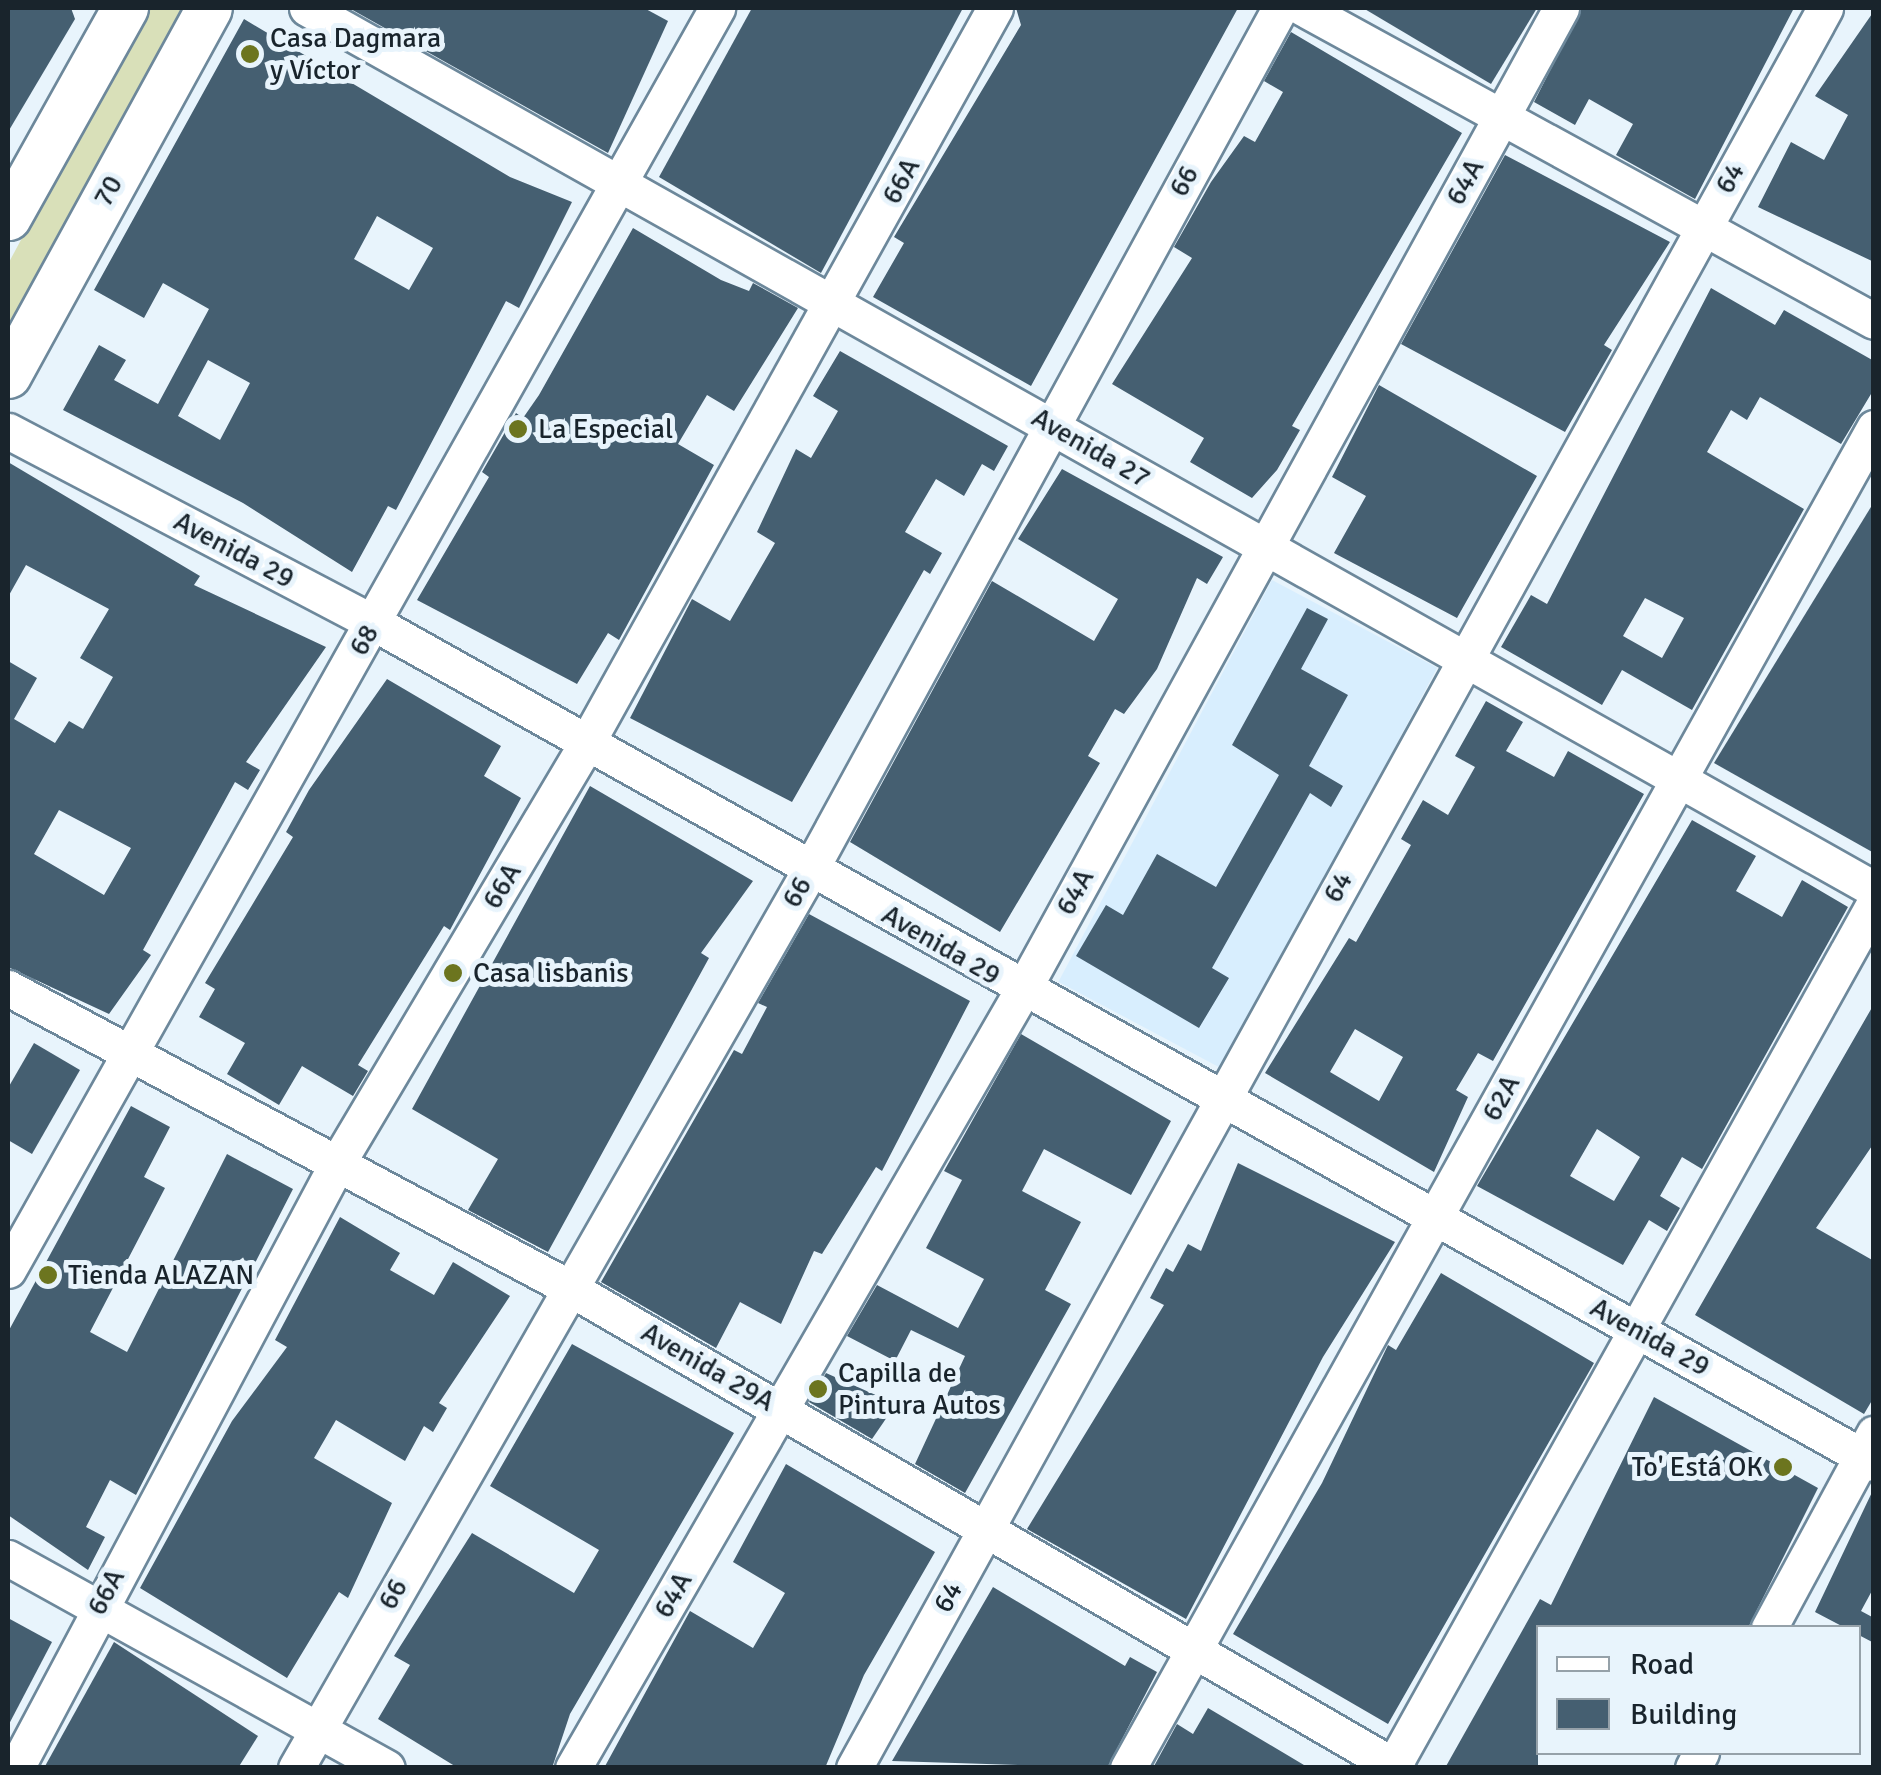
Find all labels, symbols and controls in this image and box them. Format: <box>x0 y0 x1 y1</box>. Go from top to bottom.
place label: Casa Dagmara y Víctor <box>270 21 441 87</box>
marker: Casa Dagmara y Víctor <box>239 43 261 65</box>
street label: 66A <box>875 152 927 210</box>
street label: 64A <box>1439 153 1491 211</box>
street label: 64 <box>1708 157 1752 199</box>
street label: 66 <box>1162 160 1206 202</box>
street label: 70 <box>86 170 130 212</box>
street label: Avenida 27 <box>1026 401 1156 495</box>
place label: La Especial <box>538 412 673 446</box>
marker: La Especial <box>507 418 529 440</box>
street label: Avenida 29 <box>168 504 300 596</box>
street label: 68 <box>342 619 386 661</box>
street label: 66A <box>475 857 529 915</box>
street label: 64A <box>1049 863 1101 921</box>
street label: 64 <box>1316 866 1360 908</box>
street label: 66 <box>775 871 819 913</box>
street label: Avenida 29 <box>876 898 1006 992</box>
place label: Casa lisbanis <box>473 956 629 990</box>
marker: Casa lisbanis <box>442 962 464 984</box>
street label: 62A <box>1475 1069 1527 1127</box>
place label: Tienda ALAZAN <box>68 1258 254 1292</box>
marker: Tienda ALAZAN <box>37 1264 59 1286</box>
street label: Avenida 29 <box>1584 1290 1716 1384</box>
street label: Avenida 29A <box>635 1315 781 1419</box>
place label: Capilla de Pintura Autos <box>838 1356 1001 1422</box>
marker: Capilla de Pintura Autos <box>807 1378 829 1400</box>
place label: To' Está OK <box>1632 1450 1763 1484</box>
marker: To' Está OK <box>1772 1456 1794 1478</box>
street label: 66A <box>80 1563 132 1621</box>
street label: 64A <box>647 1566 699 1624</box>
street label: 66 <box>371 1573 415 1615</box>
street label: 64 <box>926 1576 970 1618</box>
legend <box>1536 1625 1861 1755</box>
text: Road <box>1630 1646 1694 1683</box>
text: Building <box>1630 1696 1737 1733</box>

